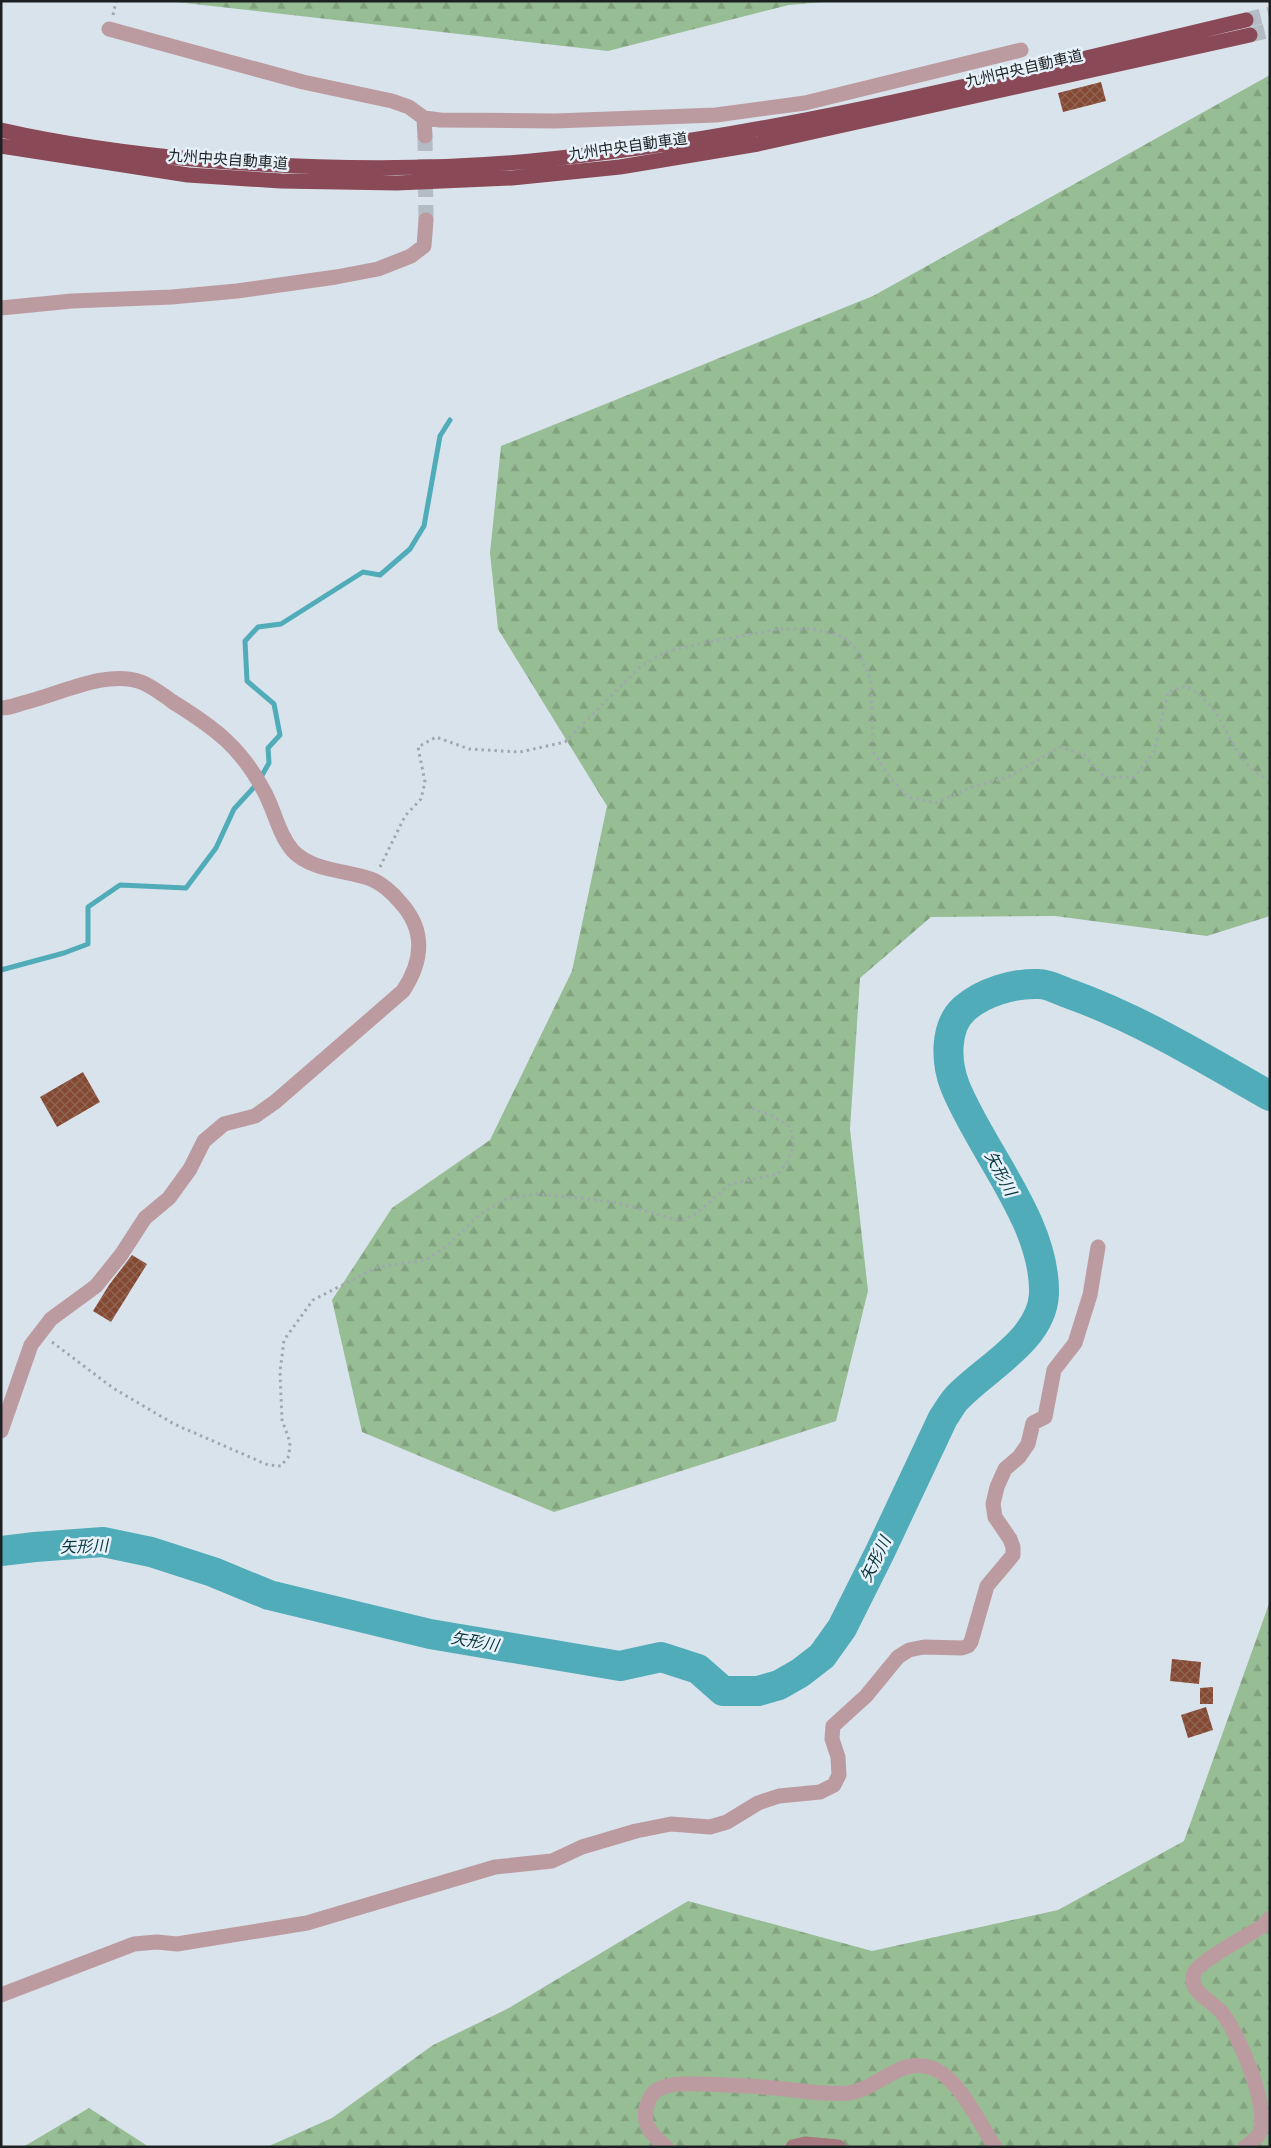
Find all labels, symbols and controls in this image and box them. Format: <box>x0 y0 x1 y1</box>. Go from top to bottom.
street label: 九州中央自動車道 <box>963 45 1085 91</box>
street label: 九州中央自動車道 <box>567 128 689 164</box>
street label: 九州中央自動車道 <box>167 145 289 173</box>
water label: 矢形川 <box>981 1147 1022 1201</box>
water label: 矢形川 <box>855 1531 895 1585</box>
water label: 矢形川 <box>60 1535 110 1557</box>
water label: 矢形川 <box>450 1627 502 1655</box>

